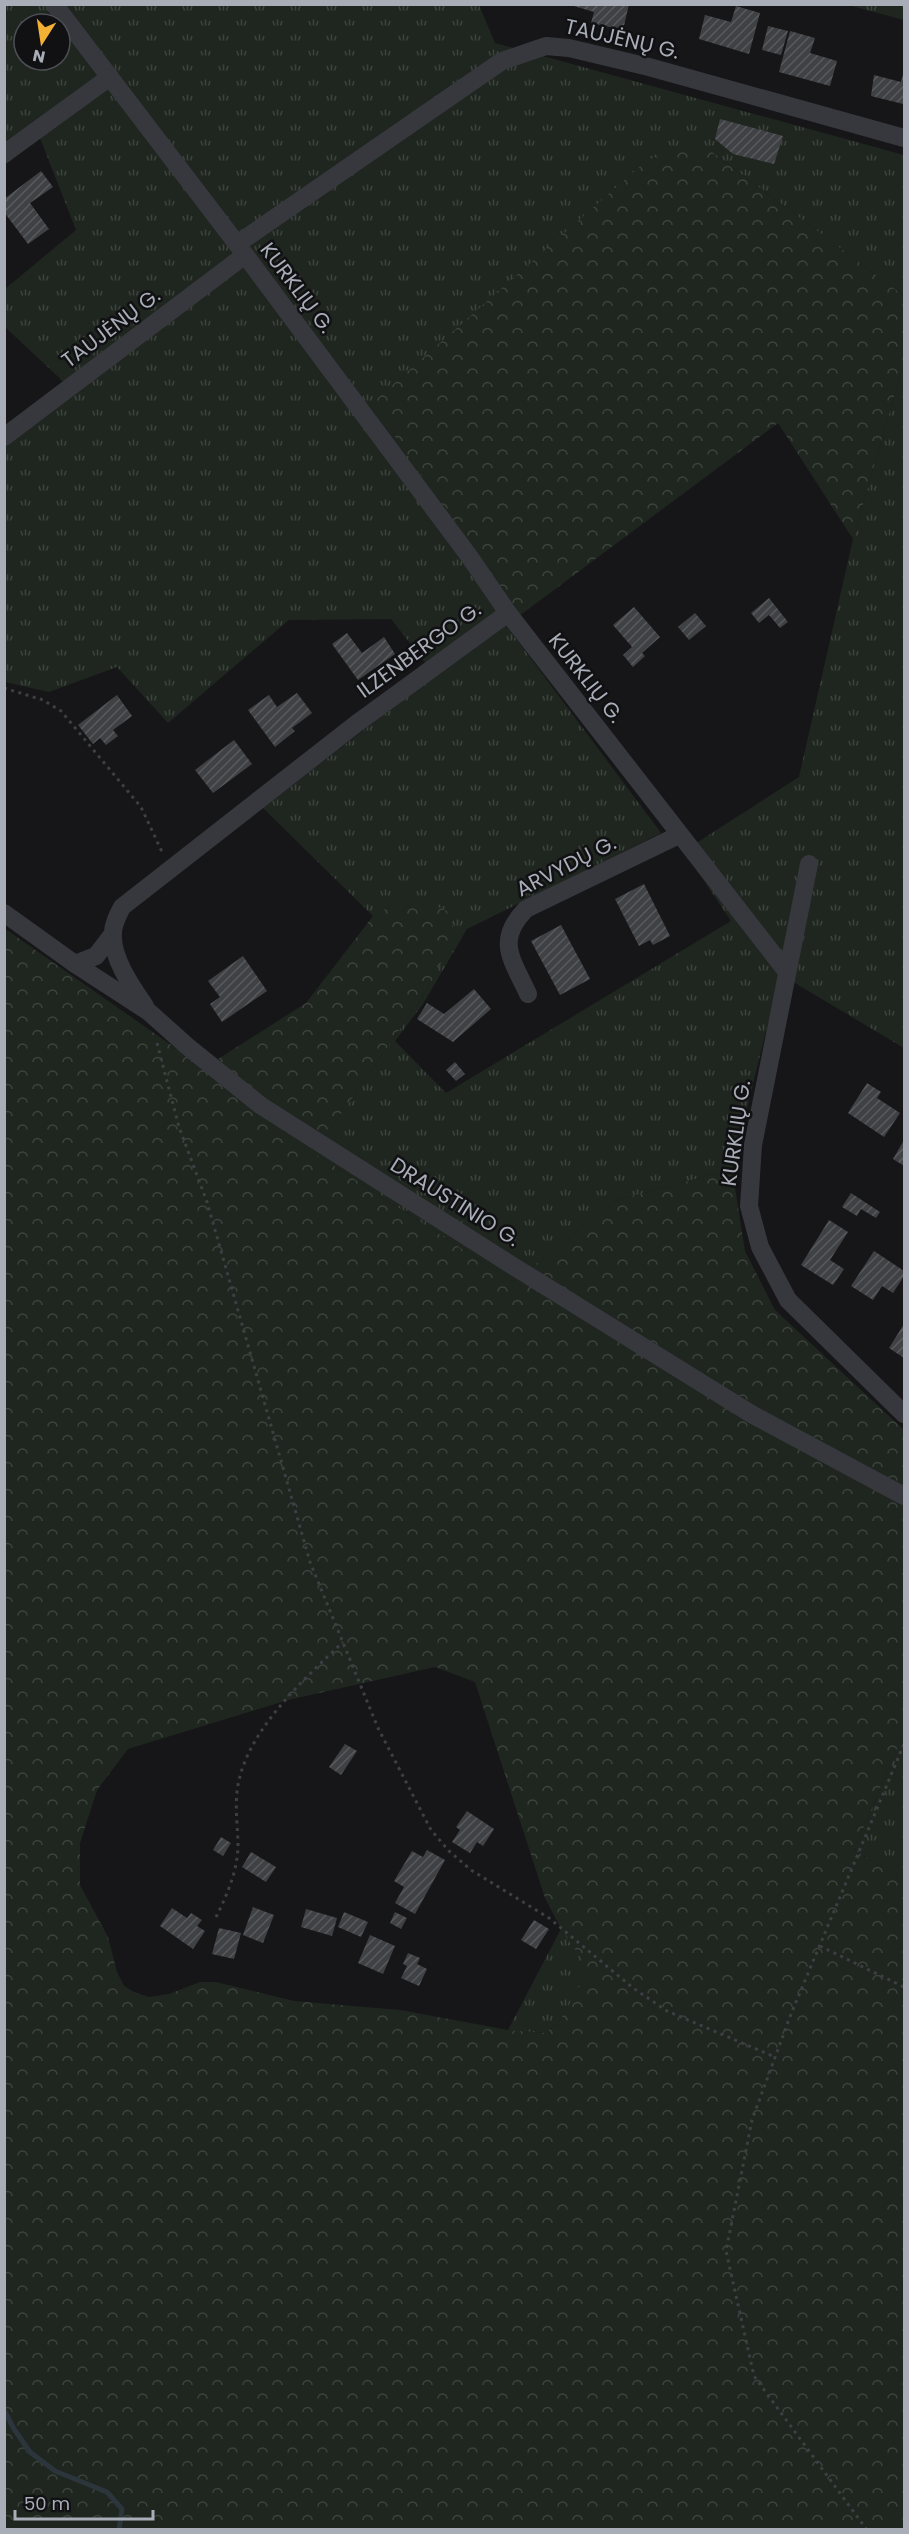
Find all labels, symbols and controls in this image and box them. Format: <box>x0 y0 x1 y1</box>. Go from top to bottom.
street label: TAUJĖNŲ G. <box>562 11 682 66</box>
north arrow <box>12 12 72 72</box>
text: N <box>31 44 47 69</box>
street label: KURKLIŲ G. <box>254 236 341 339</box>
street label: TAUJĖNŲ G. <box>55 281 166 374</box>
street label: ILZENBERGO G. <box>351 595 487 704</box>
street label: KURKLIŲ G. <box>542 627 631 729</box>
street label: ARVYDŲ G. <box>511 828 621 903</box>
street label: KURKLIŲ G. <box>714 1078 757 1188</box>
street label: DRAUSTINIO G. <box>385 1150 526 1253</box>
scale bar <box>15 2483 153 2521</box>
text: 50 m <box>24 2491 70 2516</box>

